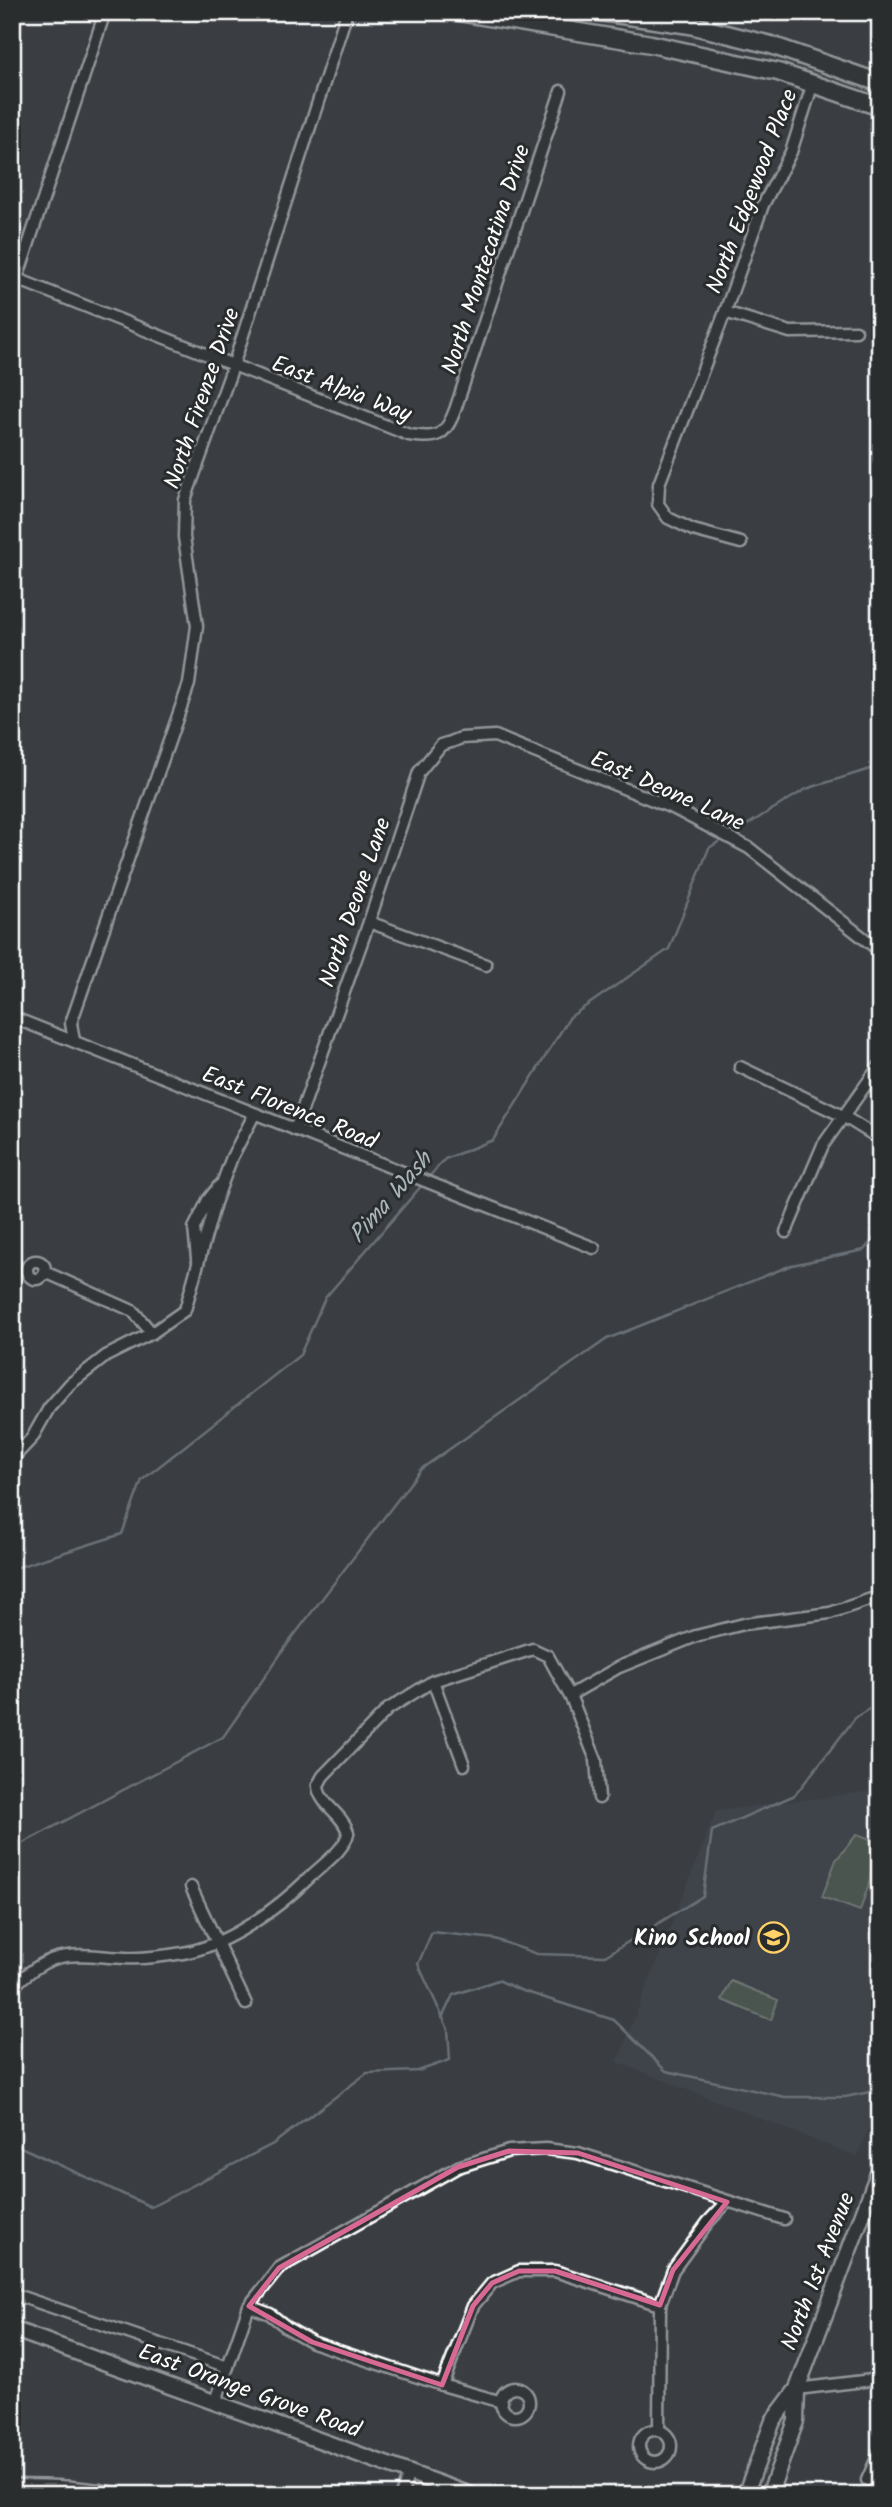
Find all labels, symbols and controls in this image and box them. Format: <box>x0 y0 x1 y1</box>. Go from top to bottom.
street label: North Edgewood Place <box>697 84 809 299</box>
street label: North Montecatina Drive <box>433 140 541 379</box>
street label: North Firenze Drive <box>155 303 251 494</box>
street label: East Alpia Way <box>266 347 417 433</box>
street label: East Deone Lane <box>584 742 750 842</box>
street label: North Deone Lane <box>310 813 402 992</box>
street label: East Florence Road <box>196 1057 383 1161</box>
water label: Pima Wash <box>340 1141 444 1253</box>
school or university icon: Kino School <box>756 1920 790 1954</box>
place label: Kino School <box>634 1921 751 1957</box>
street label: North 1st Avenue <box>772 2187 866 2356</box>
street label: East Orange Grove Road <box>133 2335 366 2449</box>

